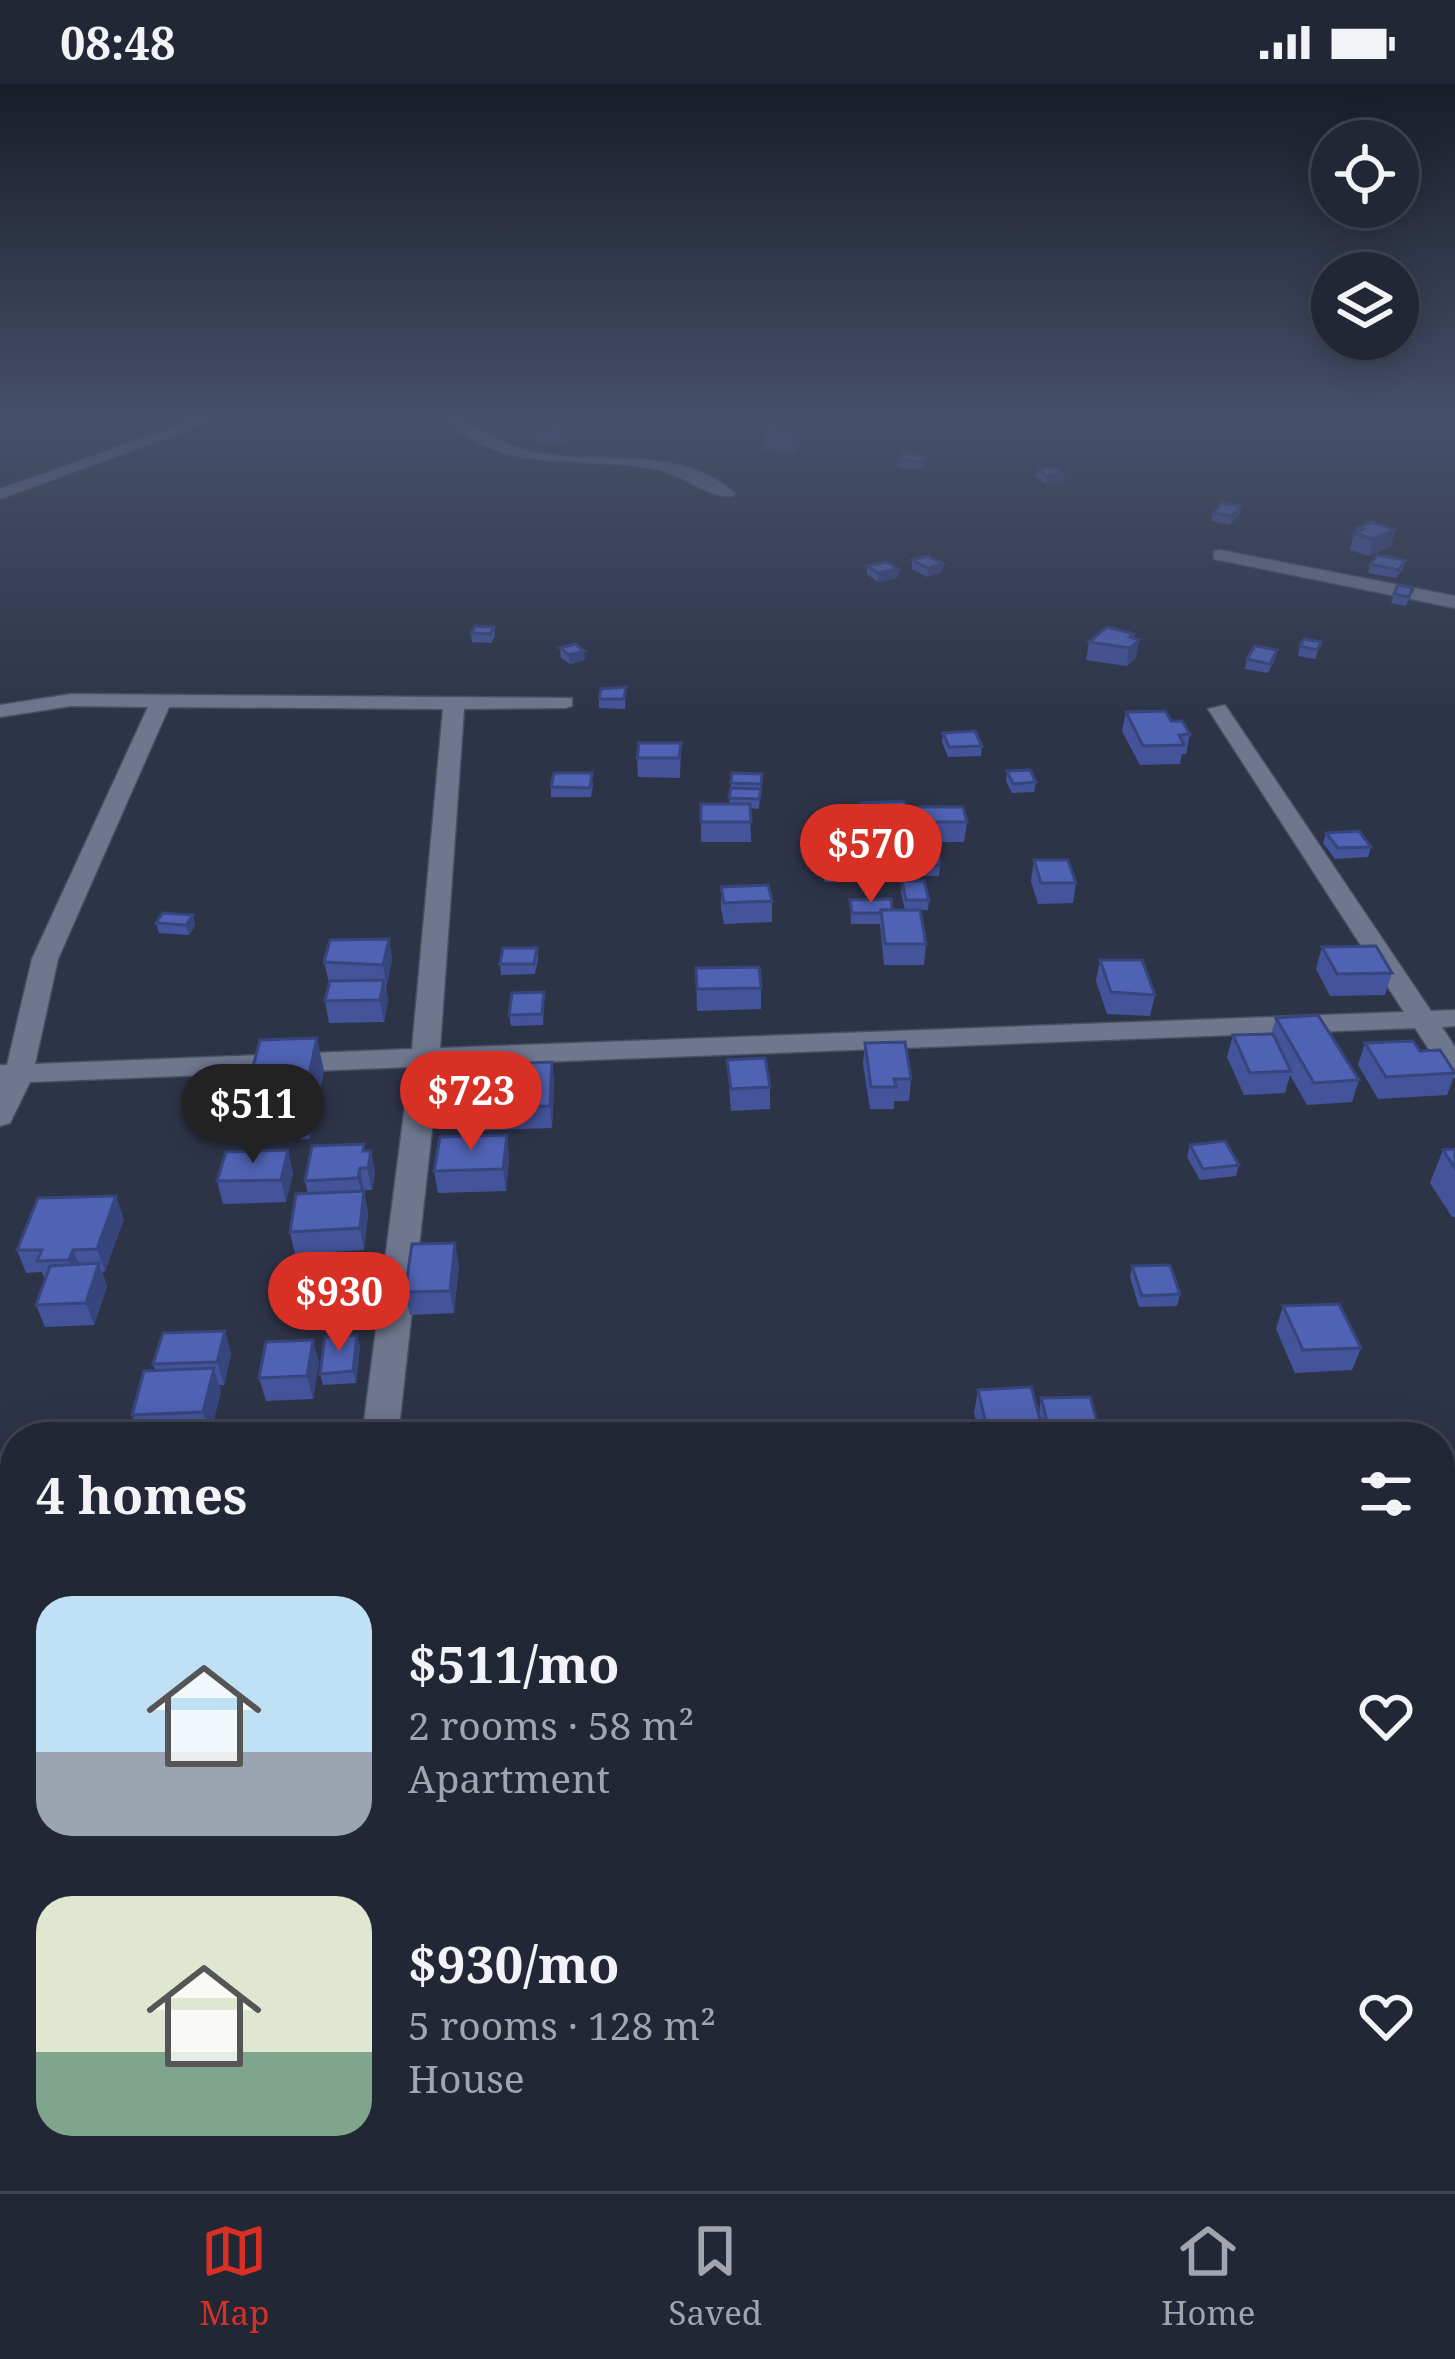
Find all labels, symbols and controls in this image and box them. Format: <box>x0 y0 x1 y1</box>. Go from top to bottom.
text: 08:48 <box>60 12 175 73</box>
map controls <box>1311 120 1419 360</box>
button: locate <box>1311 120 1419 228</box>
button: layers <box>1311 252 1419 360</box>
pin: $570 <box>800 804 942 906</box>
text: $570 <box>827 816 915 869</box>
pin: $723 <box>400 1051 542 1153</box>
text: $723 <box>427 1063 515 1116</box>
pin: $511 <box>182 1064 324 1166</box>
text: $511 <box>209 1076 297 1129</box>
pin: $930 <box>268 1252 410 1354</box>
text: $930 <box>295 1264 383 1317</box>
text: 4 homes <box>36 1459 247 1529</box>
icon: filters <box>1353 1461 1419 1527</box>
text: $511/mo <box>408 1628 620 1698</box>
icon: home <box>132 1644 276 1788</box>
icon: heart <box>1353 1683 1419 1749</box>
text: 2 rooms · 58 m² <box>408 1698 694 1751</box>
text: Apartment <box>408 1751 610 1804</box>
text: $930/mo <box>408 1928 620 1998</box>
icon: home <box>132 1944 276 2088</box>
icon: heart <box>1353 1983 1419 2049</box>
text: 5 rooms · 128 m² <box>408 1998 716 2051</box>
text: House <box>408 2051 525 2104</box>
tab: Map <box>200 2218 269 2335</box>
tab: Saved <box>669 2218 762 2335</box>
tab: Home <box>1161 2218 1255 2335</box>

